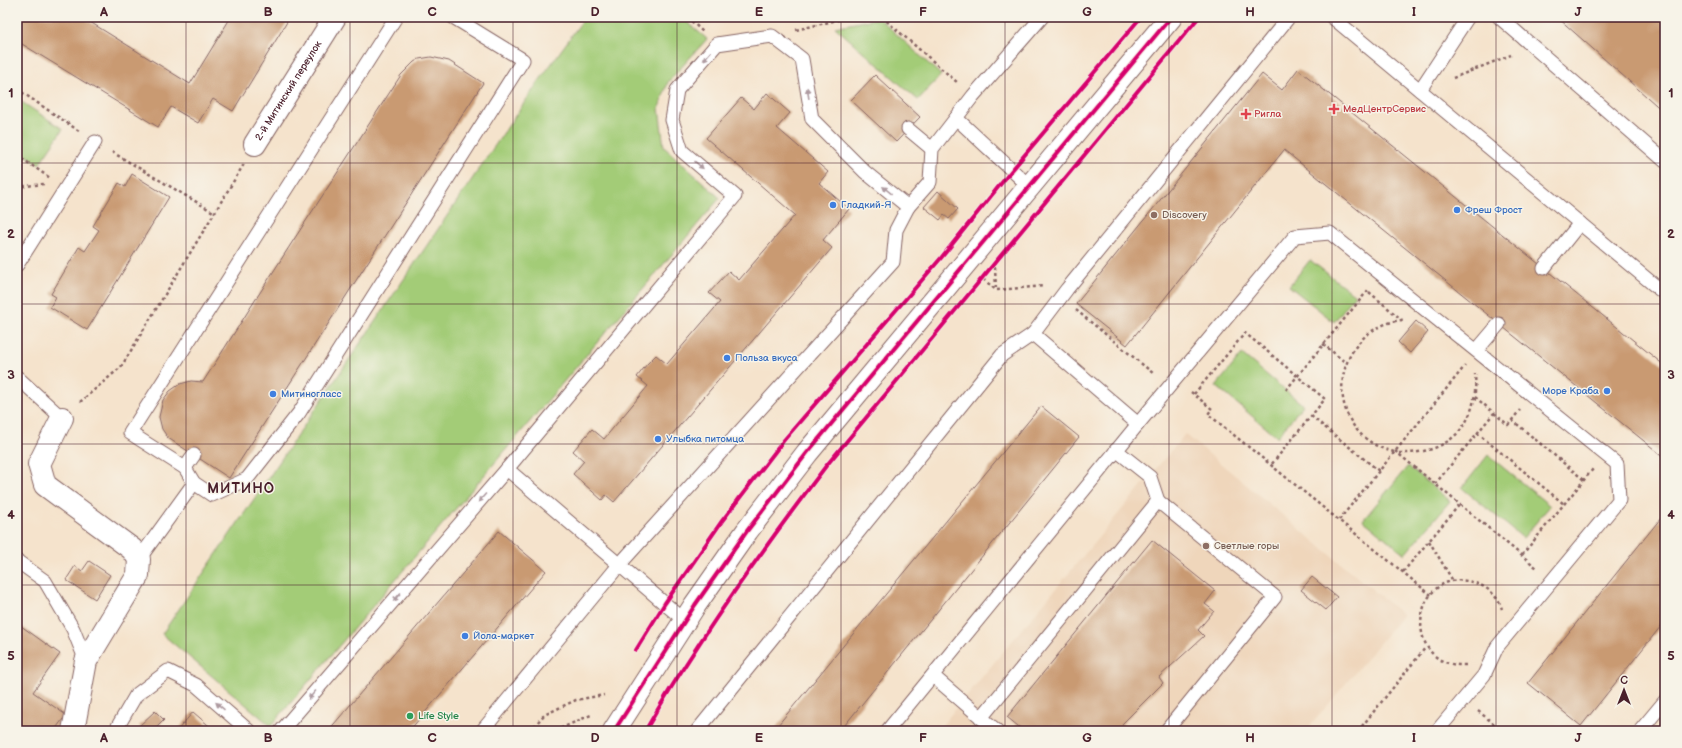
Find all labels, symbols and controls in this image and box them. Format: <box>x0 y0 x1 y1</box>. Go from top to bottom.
text: A <box>99 4 108 20</box>
text: B <box>263 4 273 20</box>
text: C <box>427 4 437 20</box>
text: D <box>590 4 600 20</box>
text: E <box>755 4 764 20</box>
text: F <box>919 4 927 20</box>
text: G <box>1082 4 1092 20</box>
text: H <box>1245 4 1255 20</box>
text: I <box>1412 4 1416 20</box>
text: J <box>1574 4 1582 20</box>
street label: 2-й Митинский переулок <box>253 38 325 143</box>
one-way arrow <box>702 51 711 61</box>
text: 1 <box>8 85 14 101</box>
text: 1 <box>1668 85 1674 101</box>
one-way arrow <box>805 87 811 99</box>
marker: МедЦентрСервис <box>1328 103 1340 115</box>
place label: МедЦентрСервис <box>1343 103 1426 115</box>
place label: Ригла <box>1254 108 1281 120</box>
marker: Ригла <box>1241 109 1251 119</box>
one-way arrow <box>693 161 704 170</box>
one-way arrow <box>882 185 893 194</box>
place label: Гладкий-Я <box>841 199 891 211</box>
marker: Гладкий-Я <box>828 200 838 210</box>
place label: Фреш Фрост <box>1465 204 1523 216</box>
marker: Фреш Фрост <box>1452 205 1462 215</box>
place label: Discovery <box>1162 209 1207 221</box>
marker: Discovery <box>1149 210 1159 220</box>
text: 2 <box>7 226 15 242</box>
text: 2 <box>1667 226 1675 242</box>
place label: Польза вкуса <box>735 352 798 364</box>
marker: Польза вкуса <box>722 353 732 363</box>
text: 3 <box>7 367 15 383</box>
text: 3 <box>1667 367 1675 383</box>
place label: Море Краба <box>1542 385 1599 397</box>
marker: Море Краба <box>1602 386 1612 396</box>
place label: Митиногласс <box>281 388 341 400</box>
marker: Митиногласс <box>268 389 278 399</box>
place label: Улыбка питомца <box>666 433 744 445</box>
marker: Улыбка питомца <box>653 434 663 444</box>
district label: МИТИНО <box>207 480 275 497</box>
one-way arrow <box>477 493 486 503</box>
text: 4 <box>7 507 15 523</box>
text: 4 <box>1667 507 1675 523</box>
place label: Светлые горы <box>1214 540 1279 552</box>
marker: Светлые горы <box>1201 541 1211 551</box>
one-way arrow <box>392 591 401 602</box>
place label: Йола-маркет <box>473 630 535 642</box>
marker: Йола-маркет <box>460 631 470 641</box>
text: 5 <box>7 648 15 664</box>
text: 5 <box>1667 648 1675 664</box>
north arrow <box>1604 670 1644 710</box>
text: С <box>1620 674 1628 687</box>
one-way arrow <box>307 690 316 700</box>
one-way arrow <box>214 701 225 710</box>
place label: Life Style <box>418 710 459 722</box>
marker: Life Style <box>405 711 415 721</box>
text: A <box>99 730 108 746</box>
text: B <box>263 730 273 746</box>
text: C <box>427 730 437 746</box>
text: D <box>590 730 600 746</box>
text: E <box>755 730 764 746</box>
text: F <box>919 730 927 746</box>
text: G <box>1082 730 1092 746</box>
text: H <box>1245 730 1255 746</box>
text: I <box>1412 730 1416 746</box>
text: J <box>1574 730 1582 746</box>

